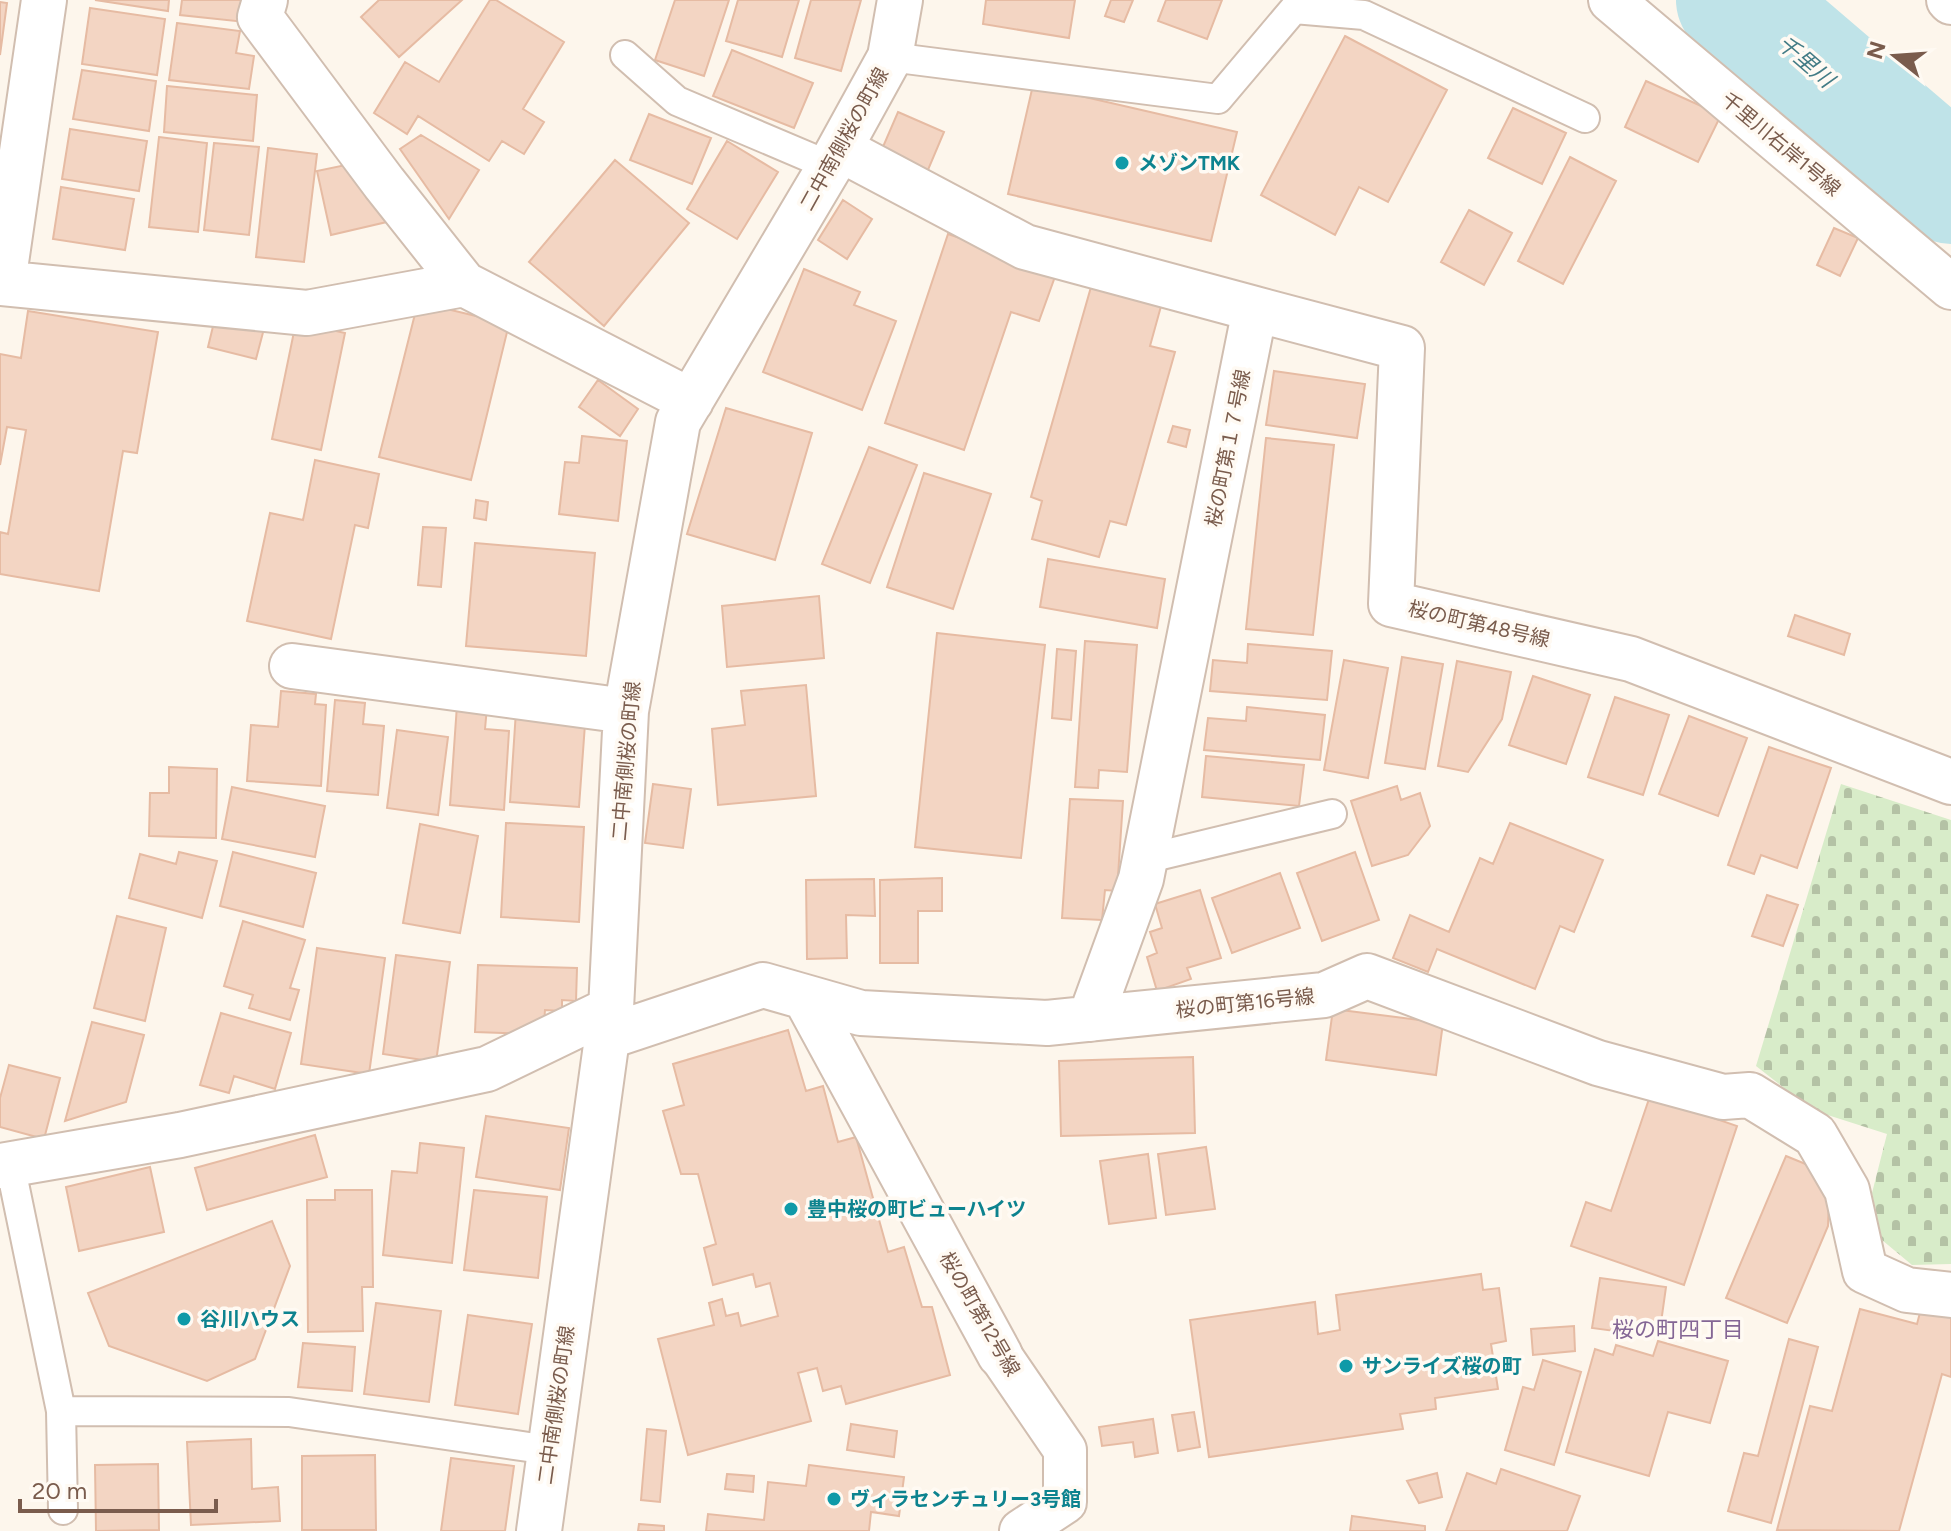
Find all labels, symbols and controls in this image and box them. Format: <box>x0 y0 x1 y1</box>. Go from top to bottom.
north arrow <box>1855 16 1935 96</box>
water label: 千里川 <box>1772 30 1841 95</box>
text: N <box>1861 38 1892 62</box>
street label: 二中南側桜の町線 <box>795 63 893 215</box>
street label: 千里川右岸1号線 <box>1716 87 1846 201</box>
place label: メゾンTMK <box>1138 151 1241 175</box>
marker: メゾンTMK <box>1113 154 1131 172</box>
street label: 桜の町第１７号線 <box>1201 367 1255 529</box>
street label: 桜の町第48号線 <box>1406 596 1552 652</box>
street label: 二中南側桜の町線 <box>607 680 645 842</box>
street label: 桜の町第16号線 <box>1174 984 1316 1022</box>
place label: 豊中桜の町ビューハイツ <box>807 1197 1026 1221</box>
marker: 豊中桜の町ビューハイツ <box>782 1200 800 1218</box>
street label: 桜の町第12号線 <box>935 1248 1025 1380</box>
place label: 谷川ハウス <box>200 1307 300 1331</box>
marker: 谷川ハウス <box>175 1310 193 1328</box>
district label: 桜の町四丁目 <box>1612 1316 1744 1343</box>
street label: 二中南側桜の町線 <box>533 1324 579 1486</box>
place label: サンライズ桜の町 <box>1362 1354 1521 1378</box>
marker: サンライズ桜の町 <box>1337 1357 1355 1375</box>
scale bar <box>20 1463 216 1513</box>
text: 20 m <box>32 1476 87 1505</box>
place label: ヴィラセンチュリー3号館 <box>850 1487 1081 1511</box>
marker: ヴィラセンチュリー3号館 <box>825 1490 843 1508</box>

